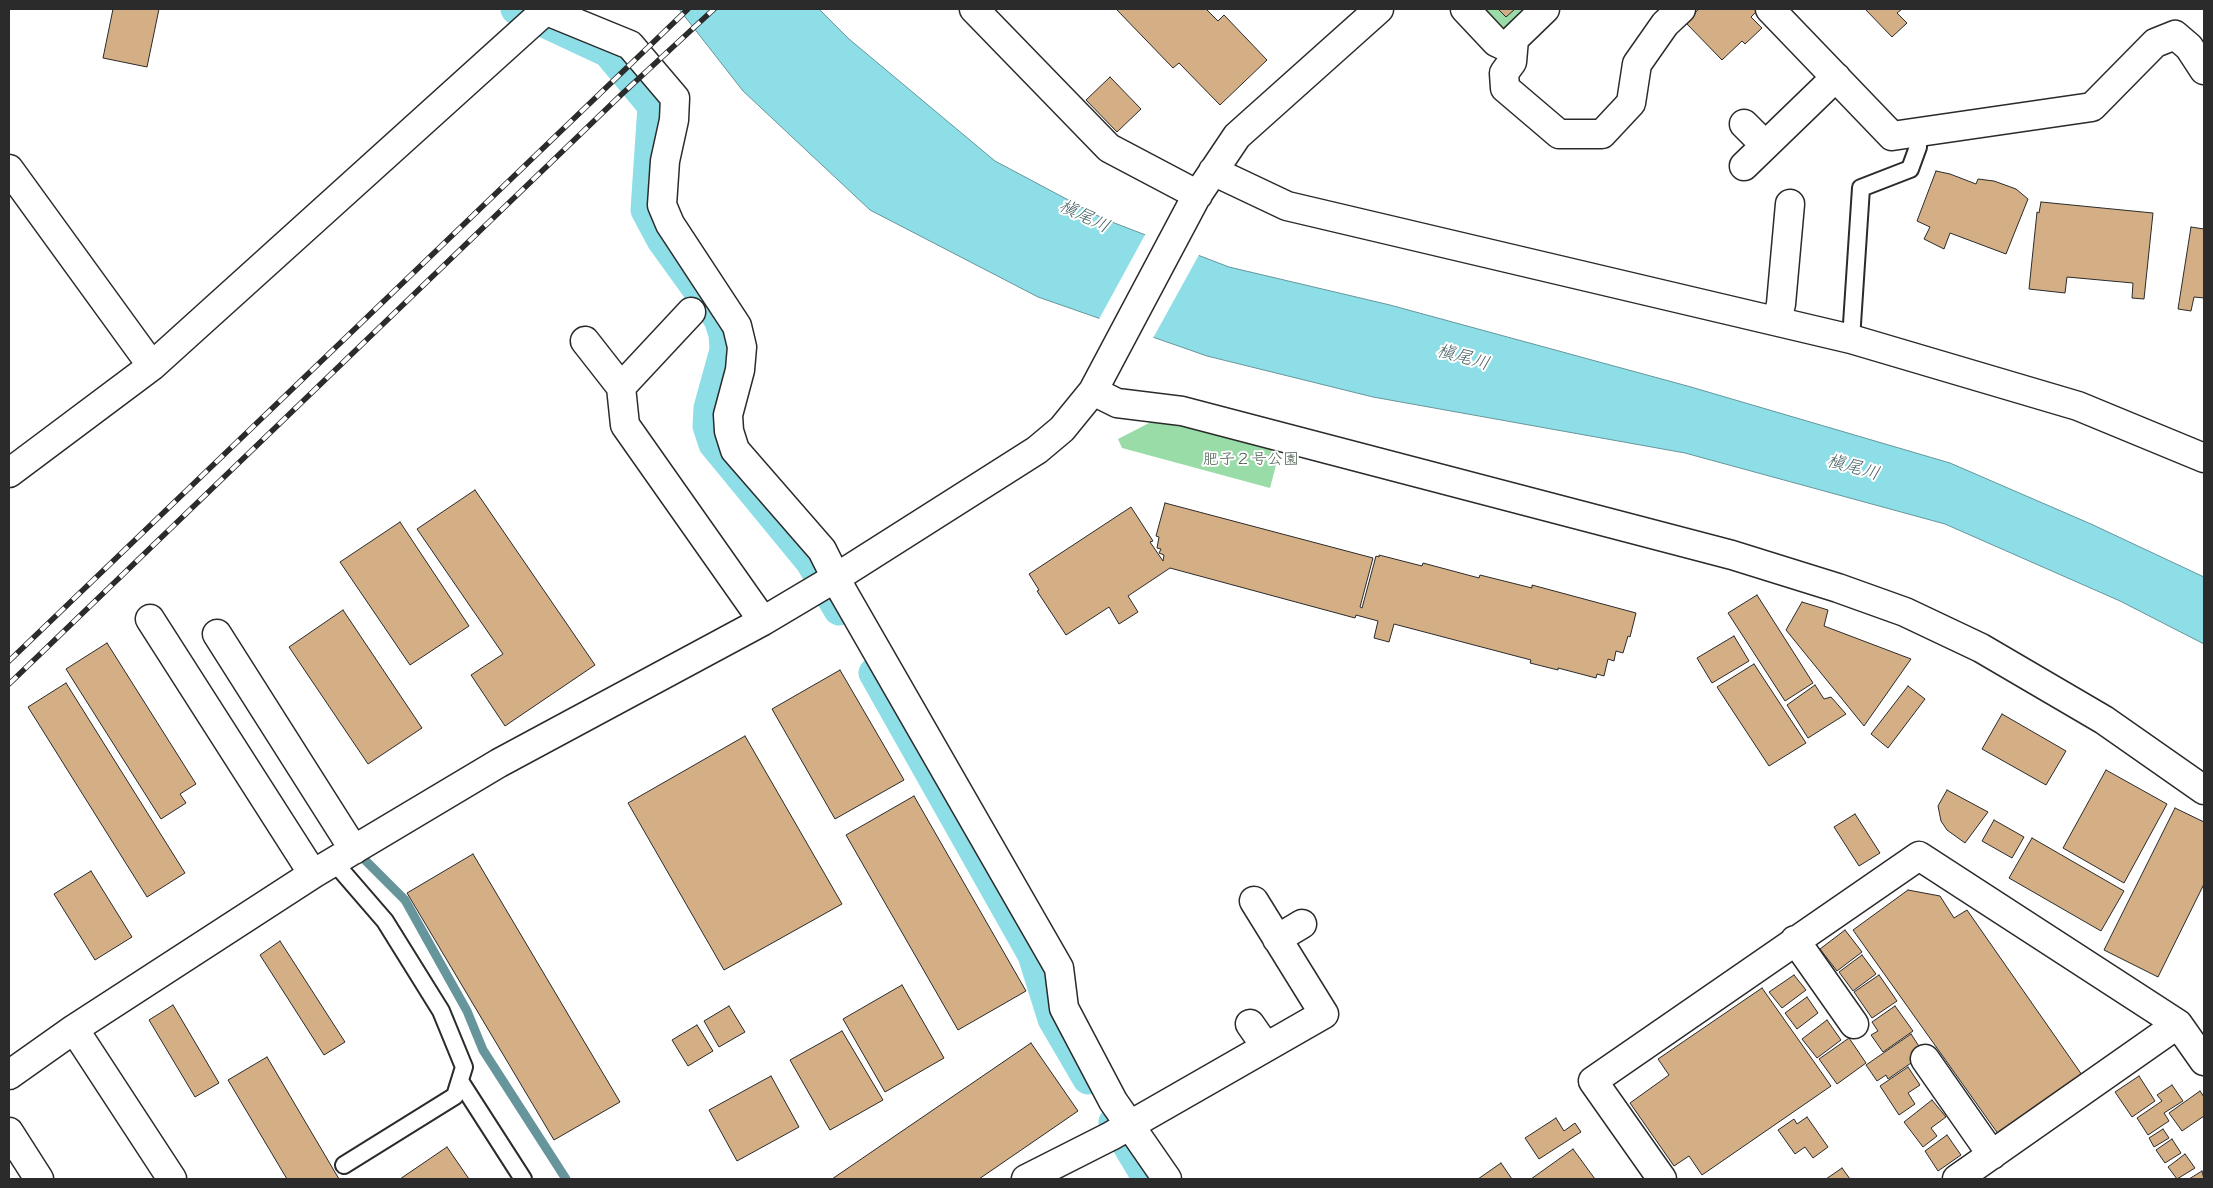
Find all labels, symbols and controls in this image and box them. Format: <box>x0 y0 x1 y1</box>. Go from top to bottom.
water label: 槇尾川 <box>1055 195 1113 239</box>
water label: 槇尾川 <box>1434 340 1492 376</box>
park label: 肥子２号公園 <box>1203 450 1299 470</box>
water label: 槇尾川 <box>1824 450 1882 486</box>

